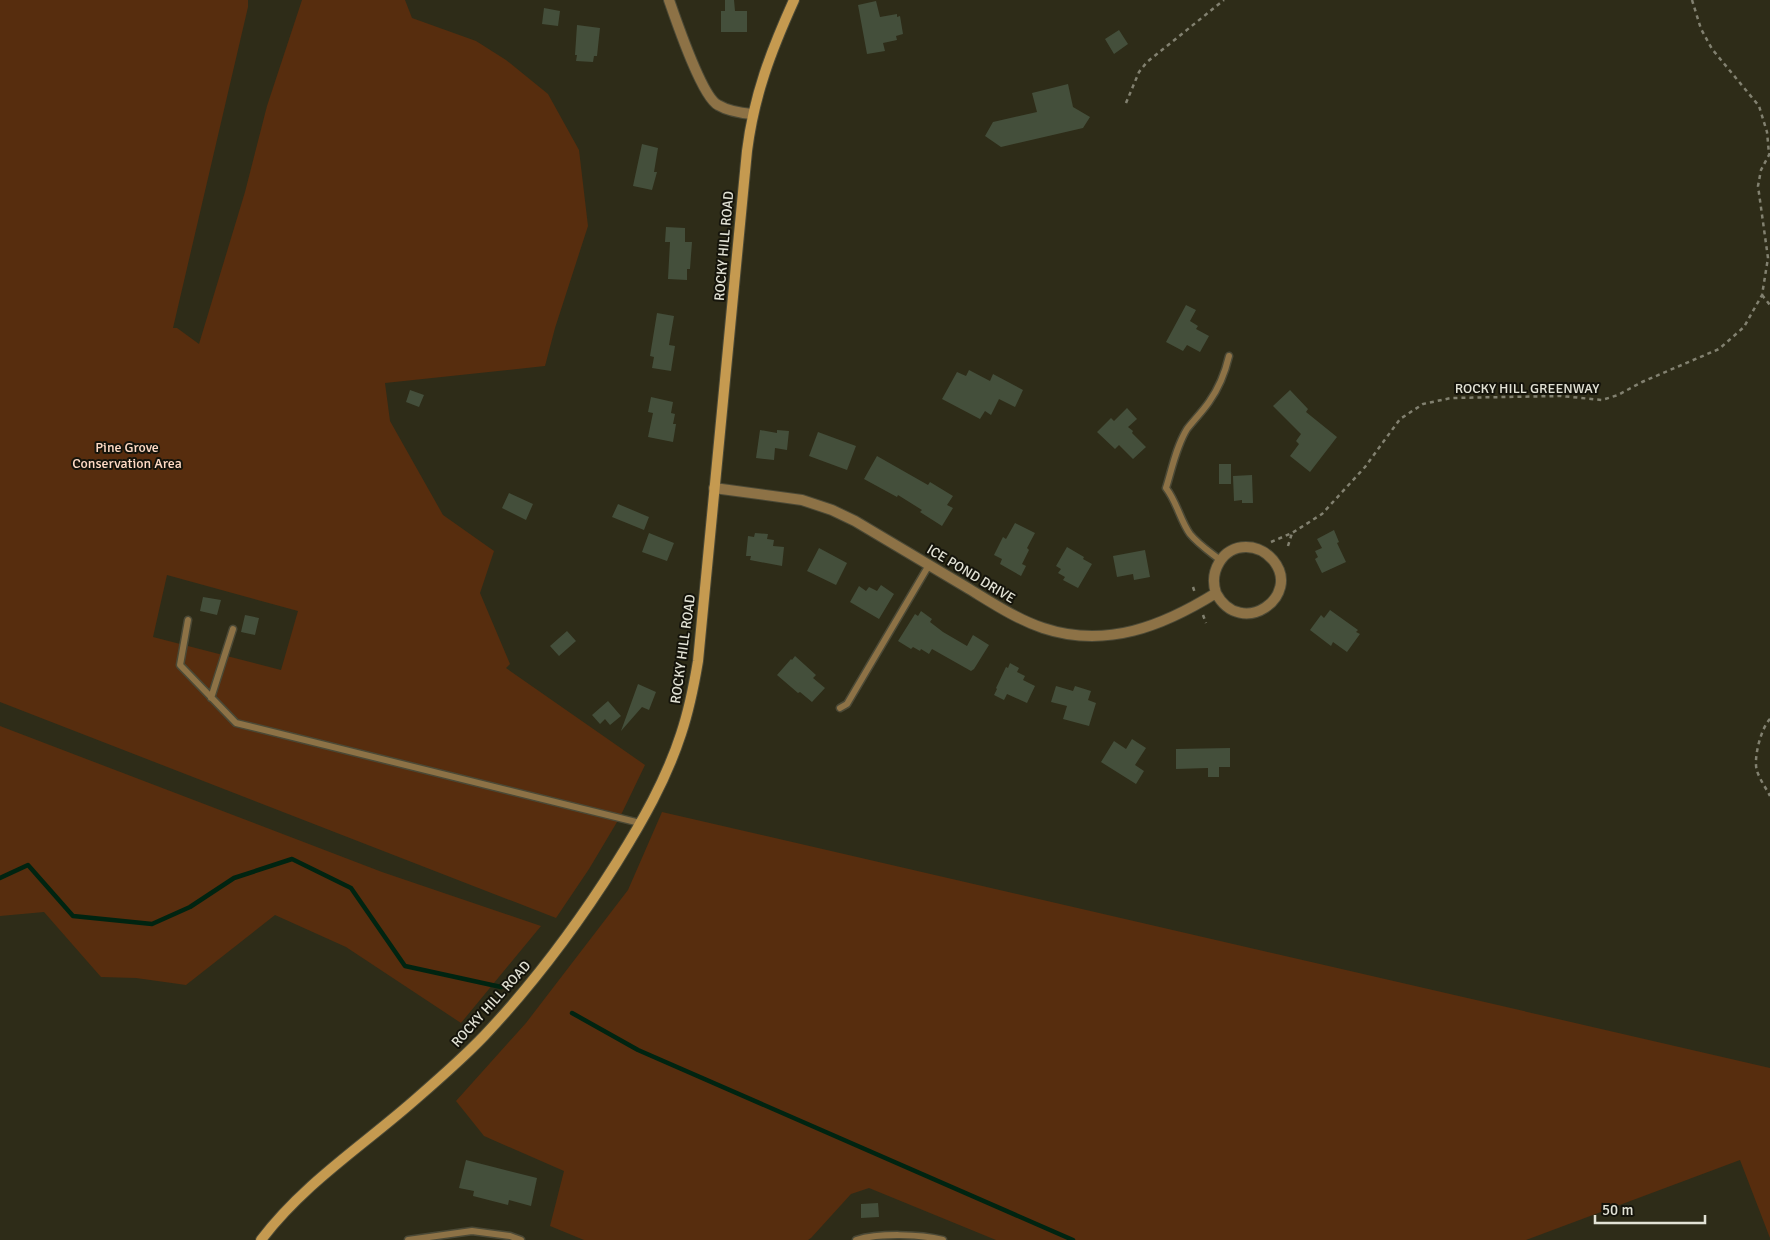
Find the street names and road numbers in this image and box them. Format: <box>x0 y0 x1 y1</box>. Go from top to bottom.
street label: ROCKY HILL ROAD <box>711 190 737 302</box>
street label: ROCKY HILL GREENWAY <box>1455 380 1599 397</box>
street label: ICE POND DRIVE <box>924 541 1018 607</box>
street label: ROCKY HILL ROAD <box>667 593 699 705</box>
street label: ROCKY HILL ROAD <box>448 957 534 1051</box>

